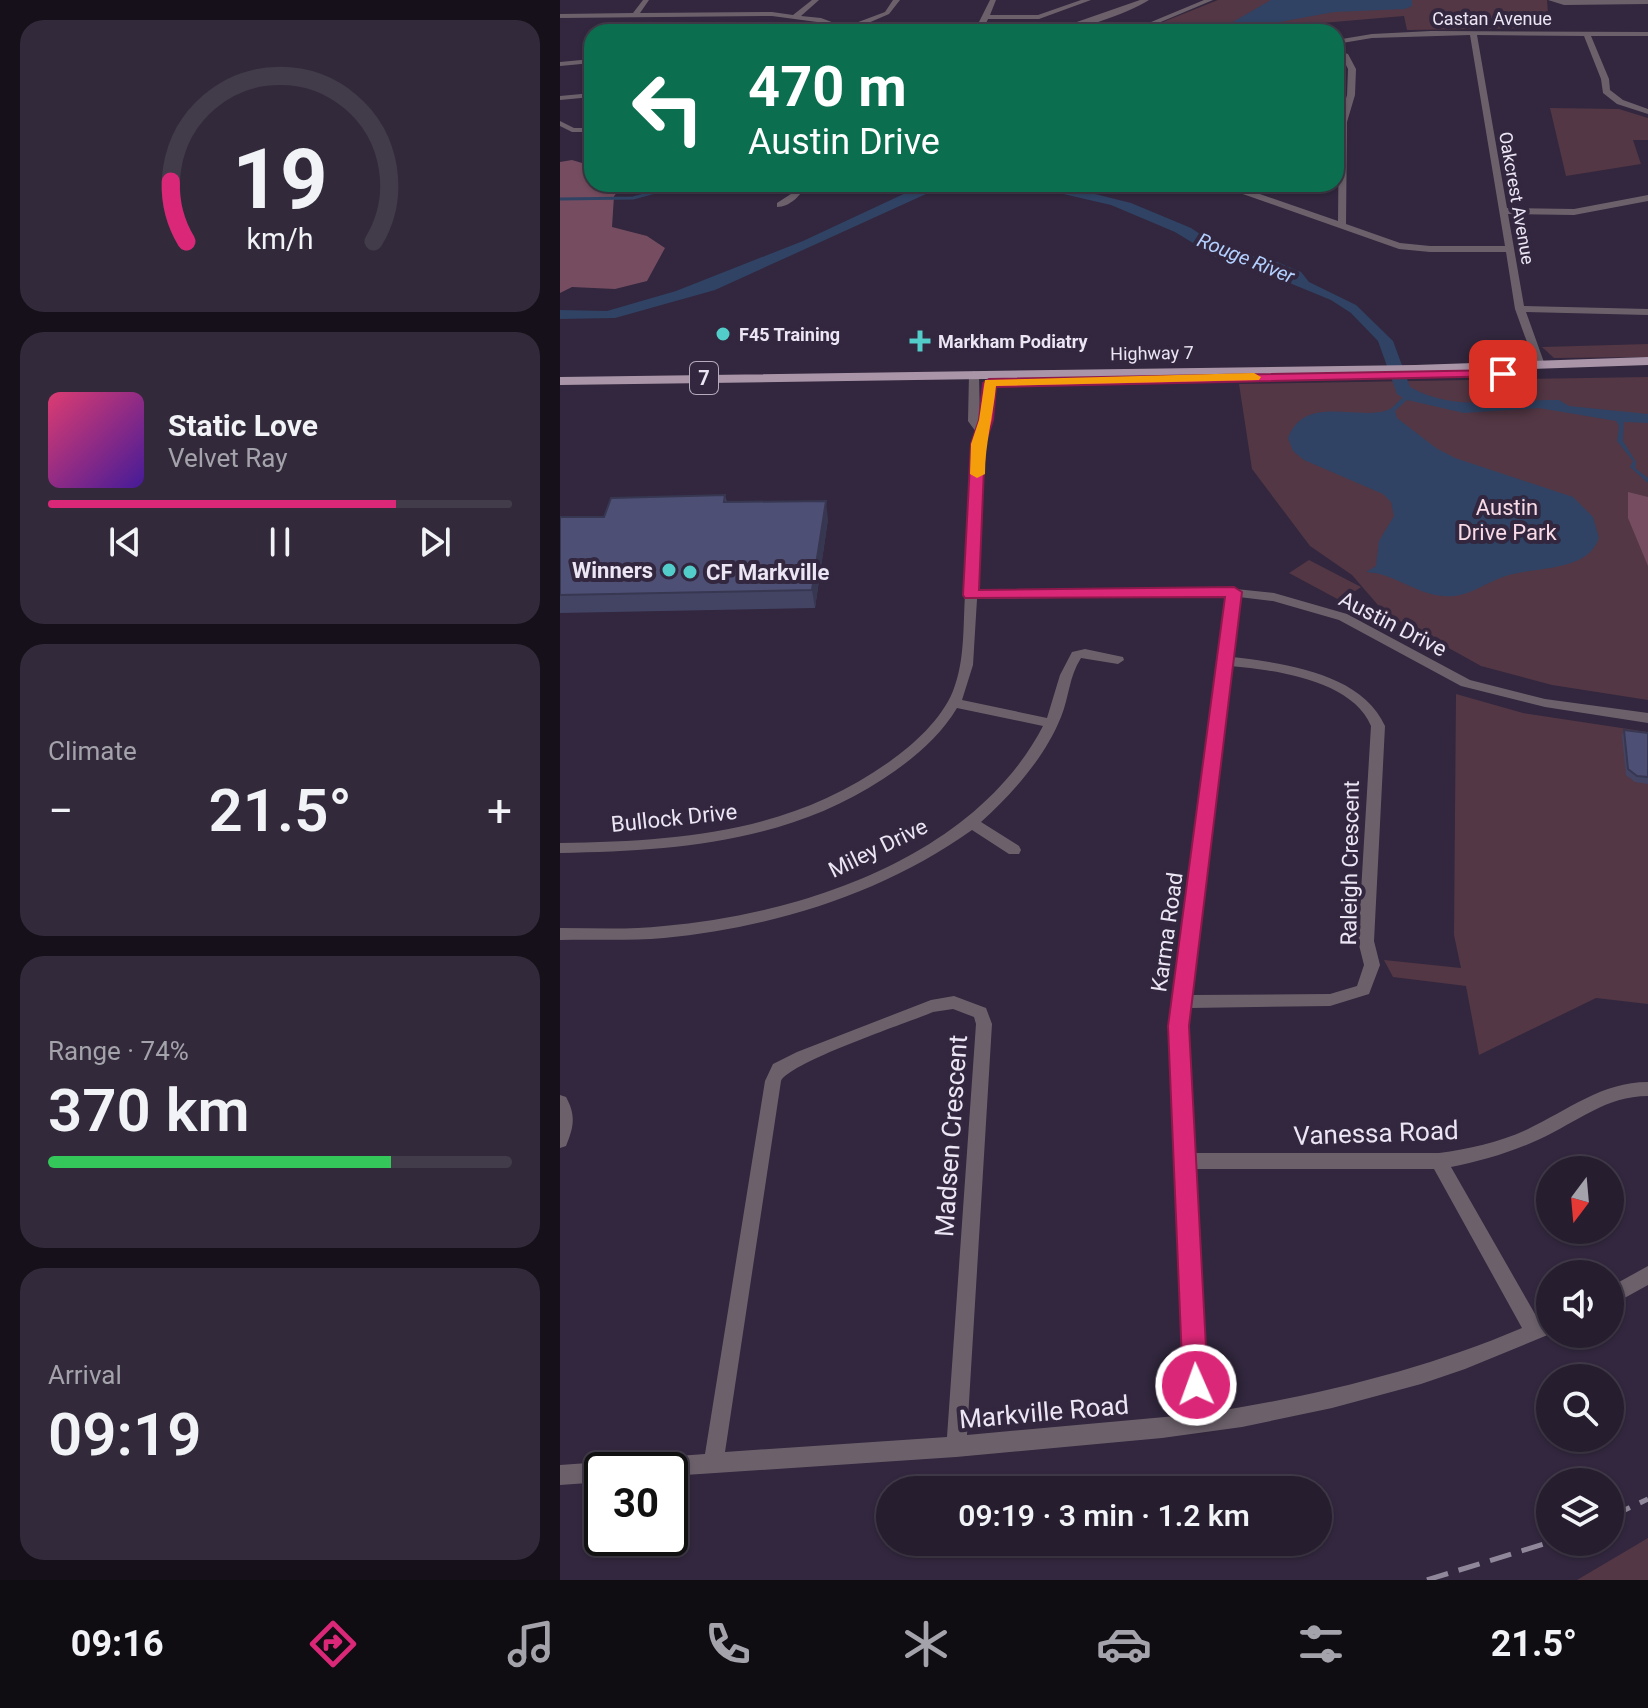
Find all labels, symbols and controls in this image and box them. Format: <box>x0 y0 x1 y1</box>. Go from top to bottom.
street label: Castan Avenue <box>1432 8 1552 29</box>
text: 470 m <box>748 54 907 120</box>
icon: left <box>616 56 720 160</box>
text: Austin Drive <box>748 121 940 163</box>
street label: Oakcrest Avenue <box>1495 130 1539 266</box>
text: 19 <box>232 131 328 228</box>
text: km/h <box>246 222 314 256</box>
water label: Rouge River <box>1194 228 1299 289</box>
place label: F45 Training <box>739 324 840 345</box>
marker: F45 Training <box>714 325 732 343</box>
marker: Markham Podiatry <box>909 330 931 352</box>
place label: Markham Podiatry <box>938 331 1088 352</box>
pin <box>1469 340 1537 408</box>
street label: Highway 7 <box>1110 342 1194 364</box>
icon: arrive <box>1481 352 1525 396</box>
road number: 7 <box>690 362 718 394</box>
text: Static Love <box>168 408 318 443</box>
text: Velvet Ray <box>168 443 288 473</box>
park label: Austin Drive Park <box>1457 495 1557 545</box>
icon: previous <box>103 520 147 564</box>
icon: pause <box>258 520 302 564</box>
icon: next <box>413 520 457 564</box>
place label: Winners <box>572 558 653 583</box>
place label: CF Markville <box>706 560 829 585</box>
marker: Winners <box>660 561 678 579</box>
marker: CF Markville <box>681 563 699 581</box>
street label: Austin Drive <box>1335 586 1451 662</box>
text: Climate <box>48 736 137 766</box>
text: 21.5° <box>209 775 352 846</box>
street label: Raleigh Crescent <box>1336 780 1364 946</box>
text: − <box>48 785 73 837</box>
text: + <box>487 785 512 837</box>
street label: Bullock Drive <box>610 799 738 837</box>
street label: Miley Drive <box>825 813 931 883</box>
street label: Karma Road <box>1146 871 1188 993</box>
street label: Madsen Crescent <box>929 1034 973 1238</box>
text: Range · 74% <box>48 1036 189 1066</box>
text: 370 km <box>48 1075 250 1146</box>
street label: Vanessa Road <box>1293 1115 1459 1151</box>
north arrow <box>1536 1156 1624 1244</box>
map controls <box>1536 1156 1624 1556</box>
button: sound <box>1536 1260 1624 1348</box>
position arrow <box>1154 1343 1238 1427</box>
text: Arrival <box>48 1360 122 1390</box>
button: search <box>1536 1364 1624 1452</box>
street label: Markville Road <box>958 1390 1130 1434</box>
text: 09:19 <box>48 1399 201 1470</box>
speed limit sign: 30 <box>584 1452 688 1556</box>
button: layers <box>1536 1468 1624 1556</box>
text: 09:19 · 3 min · 1.2 km <box>958 1498 1250 1533</box>
icon: directions <box>305 1616 361 1672</box>
icon: music <box>503 1616 559 1672</box>
icon: phone <box>700 1616 756 1672</box>
icon: climate <box>898 1616 954 1672</box>
icon: car <box>1096 1616 1152 1672</box>
icon: filters <box>1293 1616 1349 1672</box>
text: 09:16 <box>71 1623 164 1665</box>
text: 21.5° <box>1491 1623 1577 1665</box>

